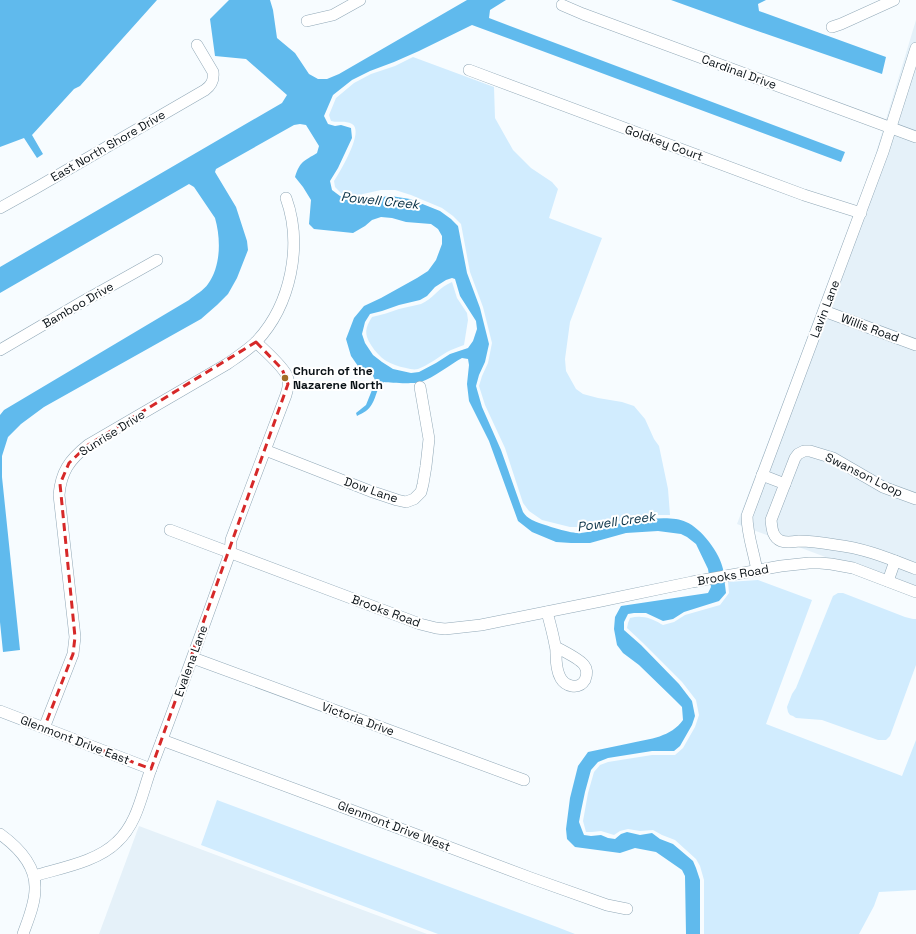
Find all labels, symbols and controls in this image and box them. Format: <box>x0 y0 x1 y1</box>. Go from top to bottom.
street label: Cardinal Drive <box>699 51 779 93</box>
street label: East North Shore Drive <box>48 107 168 185</box>
street label: Goldkey Court <box>623 121 705 165</box>
water label: Powell Creek <box>340 188 422 213</box>
street label: Bamboo Drive <box>40 278 116 332</box>
street label: Lavin Lane <box>807 278 843 340</box>
street label: Willis Road <box>839 310 901 346</box>
place label: Church of the Nazarene North <box>293 363 383 393</box>
marker: Church of the Nazarene North <box>280 373 290 383</box>
street label: Sunrise Drive <box>76 406 148 460</box>
street label: Swanson Loop <box>823 449 906 501</box>
street label: Dow Lane <box>342 473 400 507</box>
water label: Powell Creek <box>576 507 658 535</box>
street label: Brooks Road <box>696 561 770 589</box>
street label: Brooks Road <box>349 591 423 631</box>
street label: Evalena Lane <box>171 623 211 699</box>
street label: Victoria Drive <box>319 698 397 740</box>
street label: Glenmont Drive East <box>18 712 132 768</box>
street label: Glenmont Drive West <box>335 797 453 855</box>

